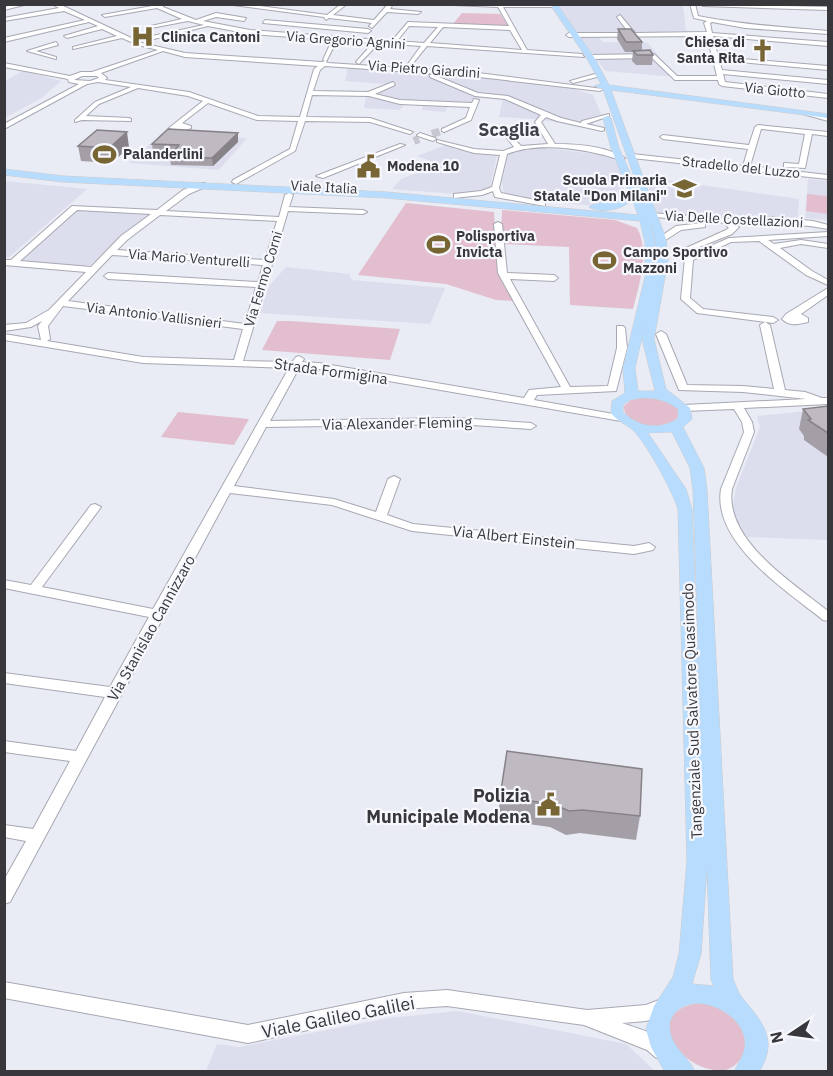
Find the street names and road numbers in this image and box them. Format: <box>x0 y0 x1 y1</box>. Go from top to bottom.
street label: Via Gregorio Agnini <box>286 27 406 53</box>
street label: Via Pietro Giardini <box>367 56 481 82</box>
street label: Via Giotto <box>744 78 807 102</box>
street label: Stradello del Luzzo <box>681 152 801 182</box>
street label: Viale Italia <box>290 176 358 198</box>
street label: Via Delle Costellazioni <box>664 206 804 232</box>
street label: Via Fermo Corni <box>240 229 286 329</box>
street label: Via Mario Venturelli <box>128 245 250 271</box>
street label: Via Antonio Vallisnieri <box>85 298 223 332</box>
street label: Strada Formigina <box>273 354 389 388</box>
street label: Via Alexander Fleming <box>322 412 472 434</box>
street label: Via Albert Einstein <box>452 521 576 553</box>
street label: Via Stanislao Cannizzaro <box>103 552 199 704</box>
street label: Tangenziale Sud Salvatore Quasimodo <box>678 583 706 839</box>
street label: Viale Galileo Galilei <box>259 991 417 1043</box>

